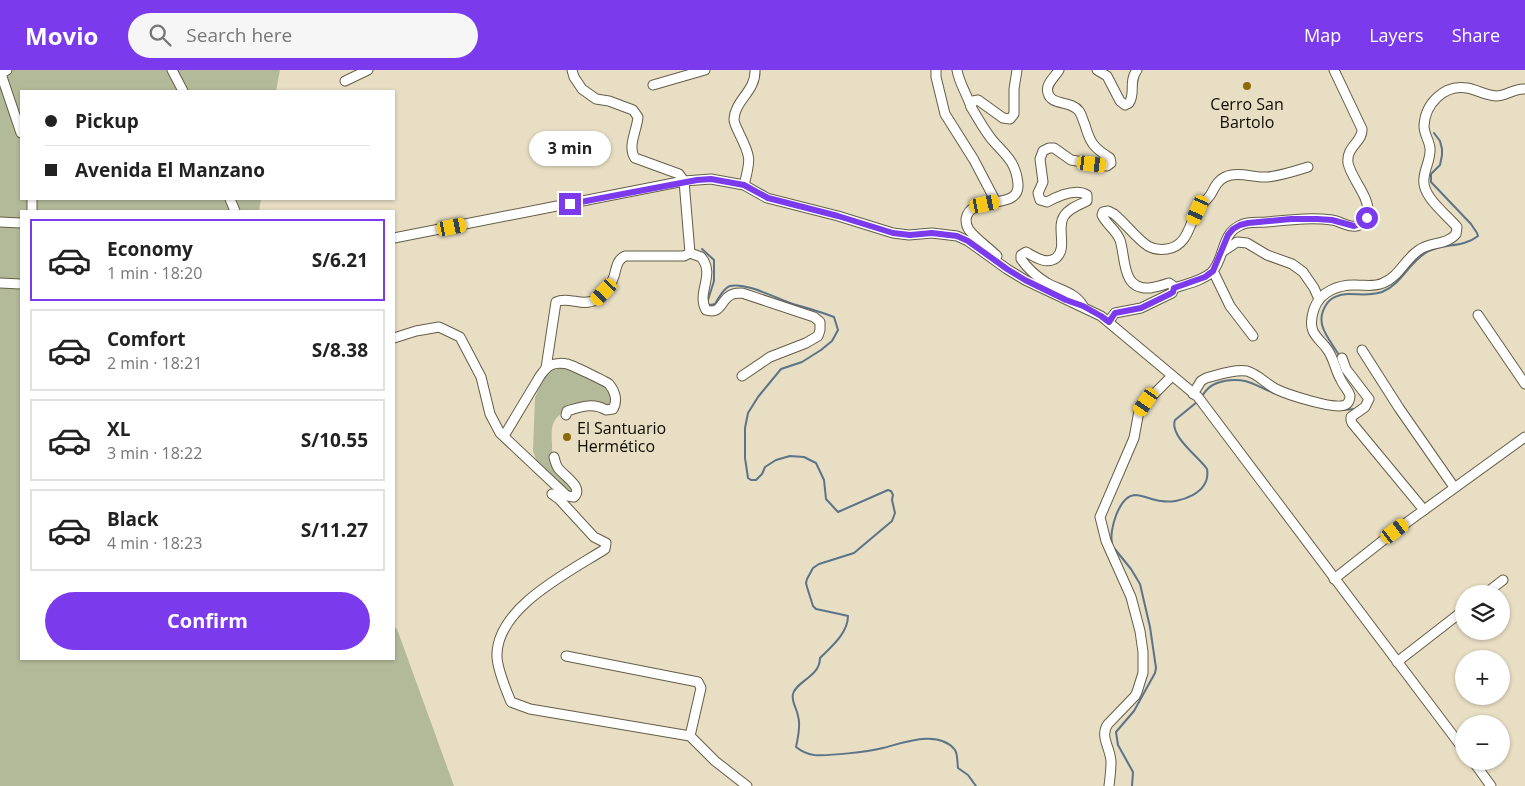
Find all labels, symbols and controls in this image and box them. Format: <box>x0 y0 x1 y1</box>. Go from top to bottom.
search box <box>128 13 478 58</box>
text: Movio <box>25 19 98 52</box>
icon: search <box>146 21 174 49</box>
text: Search here <box>186 22 292 48</box>
text: Map <box>1304 23 1341 47</box>
text: Layers <box>1369 23 1424 47</box>
text: Share <box>1452 23 1500 47</box>
marker: Cerro San Bartolo <box>1241 80 1253 92</box>
place label: Cerro San Bartolo <box>1210 93 1284 133</box>
text: Pickup <box>75 108 139 134</box>
callout: 3 min <box>529 132 611 166</box>
text: 3 min <box>548 137 592 159</box>
car <box>1076 155 1107 173</box>
text: Avenida El Manzano <box>75 157 265 183</box>
route end <box>559 193 581 215</box>
car <box>1185 193 1210 227</box>
car <box>968 194 1001 214</box>
route start <box>1356 207 1378 229</box>
car <box>435 217 468 237</box>
text: Economy <box>107 236 193 262</box>
icon: car <box>47 238 92 283</box>
text: S/6.21 <box>312 247 368 273</box>
text: 1 min · 18:20 <box>107 262 202 284</box>
car <box>588 276 619 308</box>
text: Comfort <box>107 326 186 352</box>
icon: car <box>47 328 92 373</box>
text: S/8.38 <box>312 337 368 363</box>
text: 2 min · 18:21 <box>107 352 202 374</box>
car <box>1131 385 1160 419</box>
text: XL <box>107 416 130 442</box>
place label: El Santuario Hermético <box>577 417 666 457</box>
icon: car <box>47 418 92 463</box>
text: S/10.55 <box>301 427 368 453</box>
marker: El Santuario Hermético <box>561 431 573 443</box>
text: 3 min · 18:22 <box>107 442 202 464</box>
text: Black <box>107 506 159 532</box>
icon: car <box>47 508 92 553</box>
car <box>1378 516 1411 546</box>
text: S/11.27 <box>301 517 368 543</box>
text: 4 min · 18:23 <box>107 532 202 554</box>
map controls <box>1455 585 1510 770</box>
button: layers <box>1455 585 1510 640</box>
button: Confirm <box>45 592 370 650</box>
button: + <box>1455 650 1510 705</box>
button: − <box>1455 715 1510 770</box>

